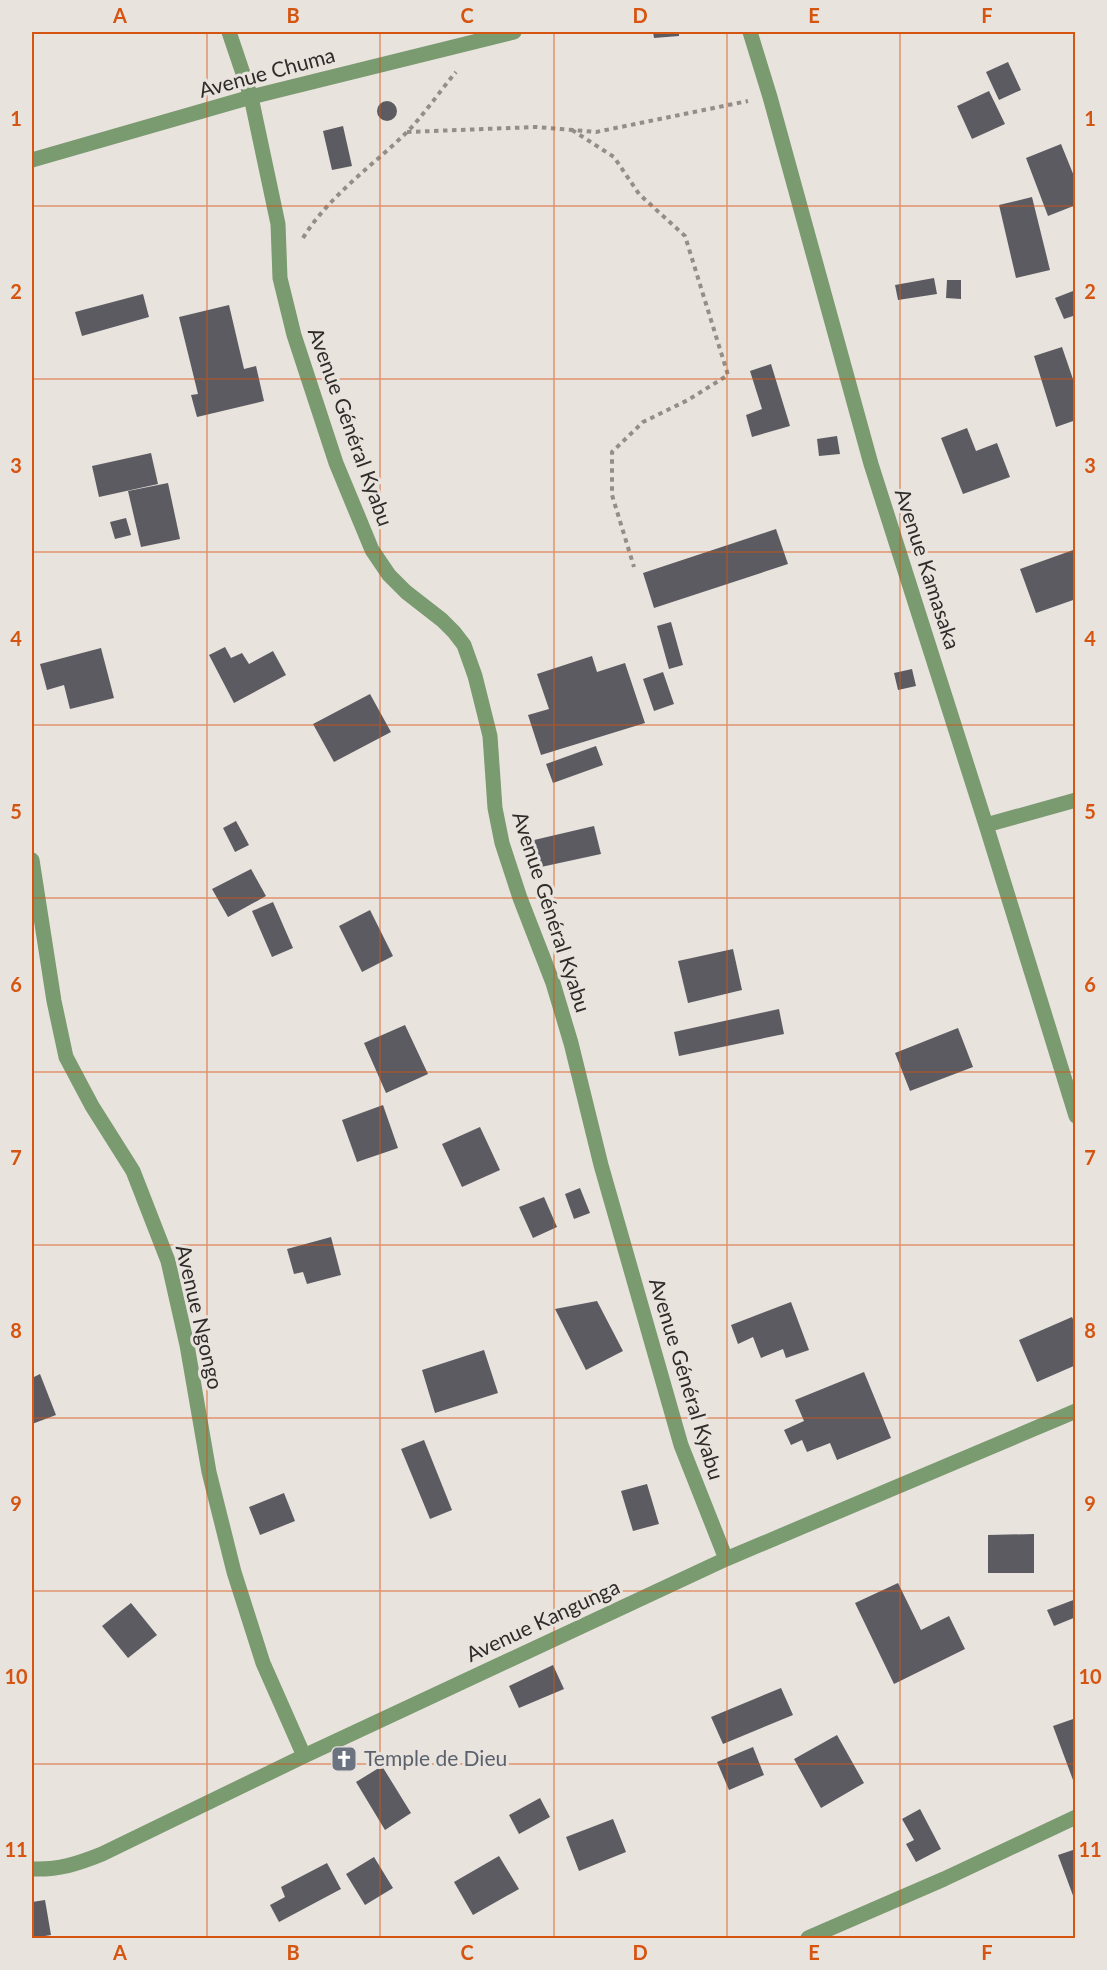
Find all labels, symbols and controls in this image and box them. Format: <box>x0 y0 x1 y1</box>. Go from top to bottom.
text: A <box>112 3 127 27</box>
text: B <box>286 3 300 27</box>
text: C <box>460 3 474 27</box>
text: D <box>632 3 648 27</box>
text: E <box>808 3 820 27</box>
text: F <box>981 3 993 27</box>
street label: Avenue Chuma <box>196 41 337 102</box>
text: 1 <box>10 106 22 130</box>
text: 1 <box>1084 106 1096 130</box>
text: 2 <box>10 279 22 303</box>
text: 2 <box>1084 279 1096 303</box>
street label: Avenue Général Kyabu <box>304 324 399 529</box>
text: 3 <box>10 453 22 477</box>
text: 3 <box>1084 453 1096 477</box>
street label: Avenue Kamasaka <box>891 485 966 652</box>
text: 4 <box>10 626 22 650</box>
text: 4 <box>1084 626 1096 650</box>
text: 5 <box>10 799 22 823</box>
text: 5 <box>1084 799 1096 823</box>
street label: Avenue Général Kyabu <box>508 808 597 1015</box>
text: 6 <box>10 972 22 996</box>
text: 6 <box>1084 972 1096 996</box>
text: 7 <box>10 1145 22 1169</box>
text: 7 <box>1084 1145 1096 1169</box>
street label: Avenue Ngongo <box>172 1242 229 1391</box>
street label: Avenue Général Kyabu <box>645 1275 730 1482</box>
text: 8 <box>10 1318 22 1342</box>
text: 8 <box>1084 1318 1096 1342</box>
text: 9 <box>10 1491 22 1515</box>
text: 9 <box>1084 1491 1096 1515</box>
street label: Avenue Kangunga <box>462 1573 623 1666</box>
text: 10 <box>4 1664 28 1688</box>
text: 10 <box>1078 1664 1102 1688</box>
church icon: Temple de Dieu <box>329 1744 359 1774</box>
place label: Temple de Dieu <box>364 1745 507 1770</box>
text: 11 <box>4 1837 28 1861</box>
text: 11 <box>1078 1837 1102 1861</box>
text: A <box>112 1940 127 1964</box>
text: B <box>286 1940 300 1964</box>
text: C <box>460 1940 474 1964</box>
text: D <box>632 1940 648 1964</box>
text: E <box>808 1940 820 1964</box>
text: F <box>981 1940 993 1964</box>

